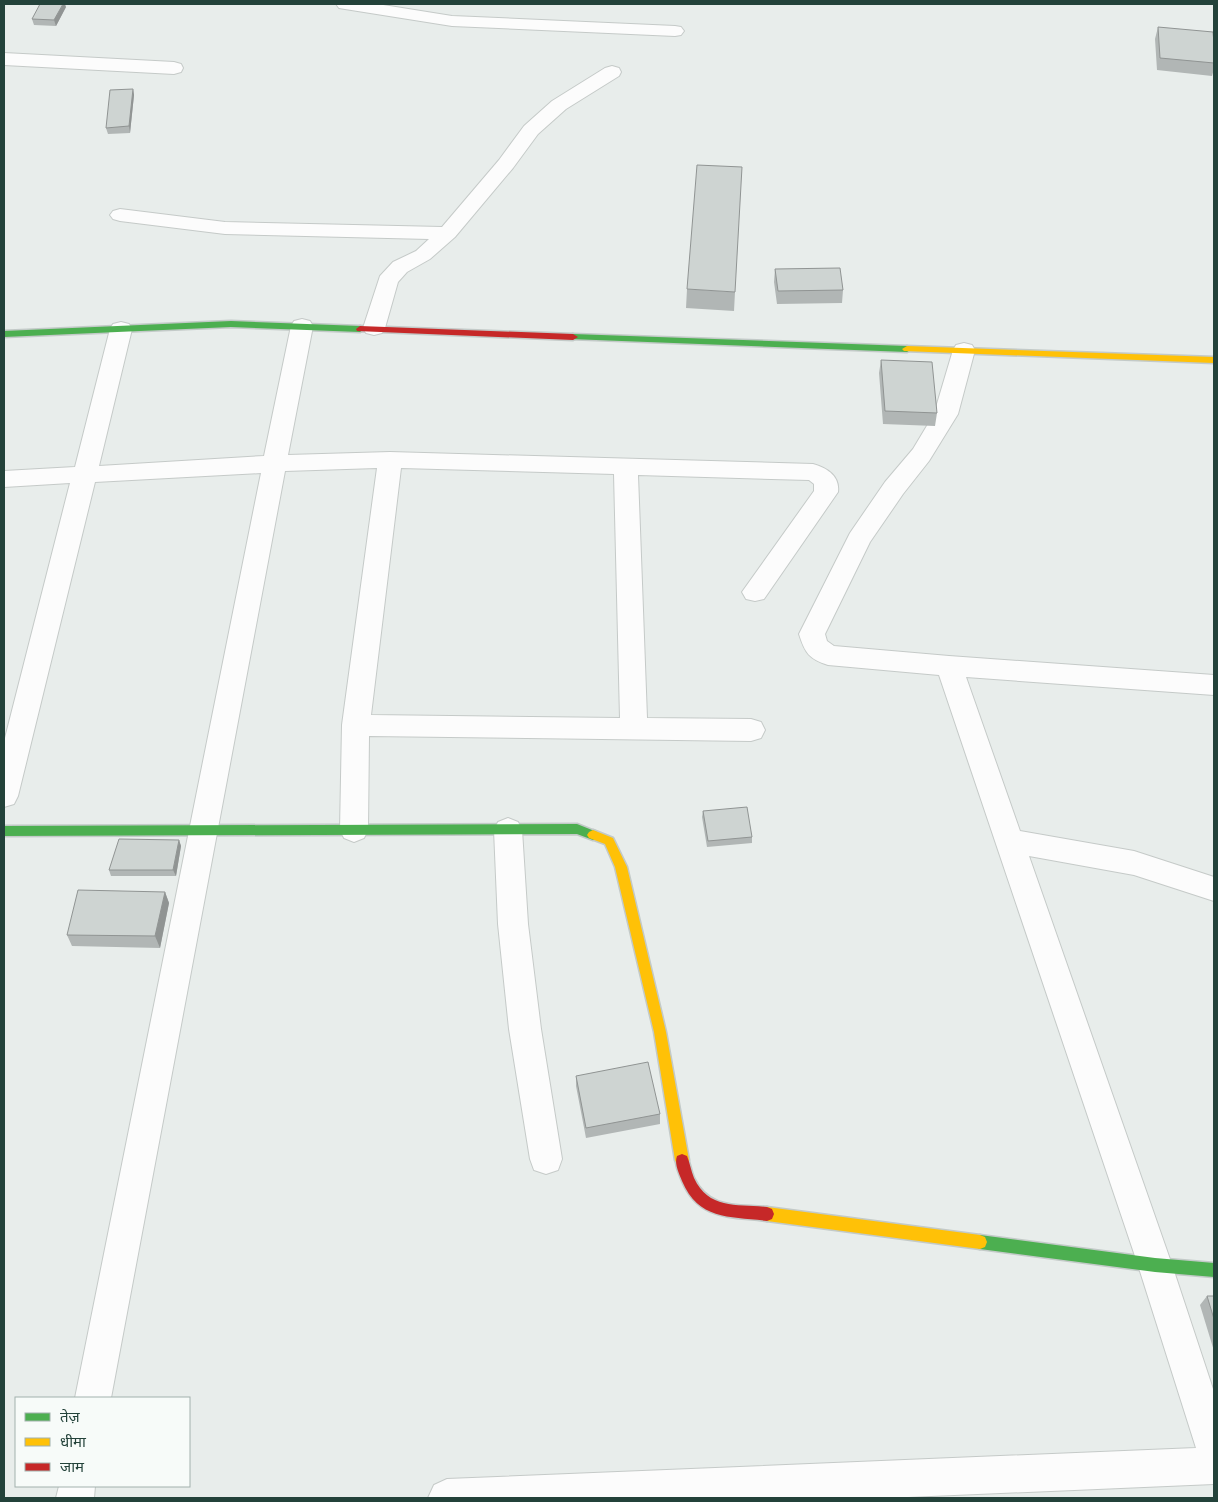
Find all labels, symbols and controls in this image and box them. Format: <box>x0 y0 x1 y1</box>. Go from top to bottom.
legend <box>15 1397 190 1487</box>
text: तेज़ <box>60 1406 81 1426</box>
text: धीमा <box>60 1431 87 1451</box>
text: जाम <box>60 1456 85 1476</box>

